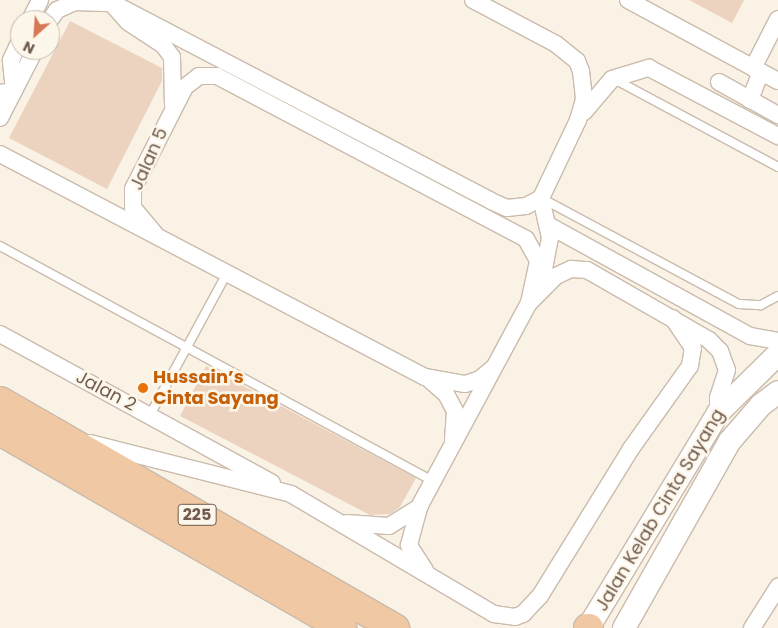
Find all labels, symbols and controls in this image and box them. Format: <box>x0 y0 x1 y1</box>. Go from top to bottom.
north arrow <box>10 10 60 60</box>
text: N <box>20 36 38 59</box>
street label: Jalan 5 <box>126 124 172 194</box>
street label: Jalan 2 <box>72 366 140 416</box>
place label: Hussain’s Cinta Sayang <box>153 367 279 409</box>
marker: Hussain’s Cinta Sayang <box>137 382 149 394</box>
street label: Jalan Kelab Cinta Sayang <box>591 405 729 615</box>
road number: 225 <box>177 502 217 528</box>

